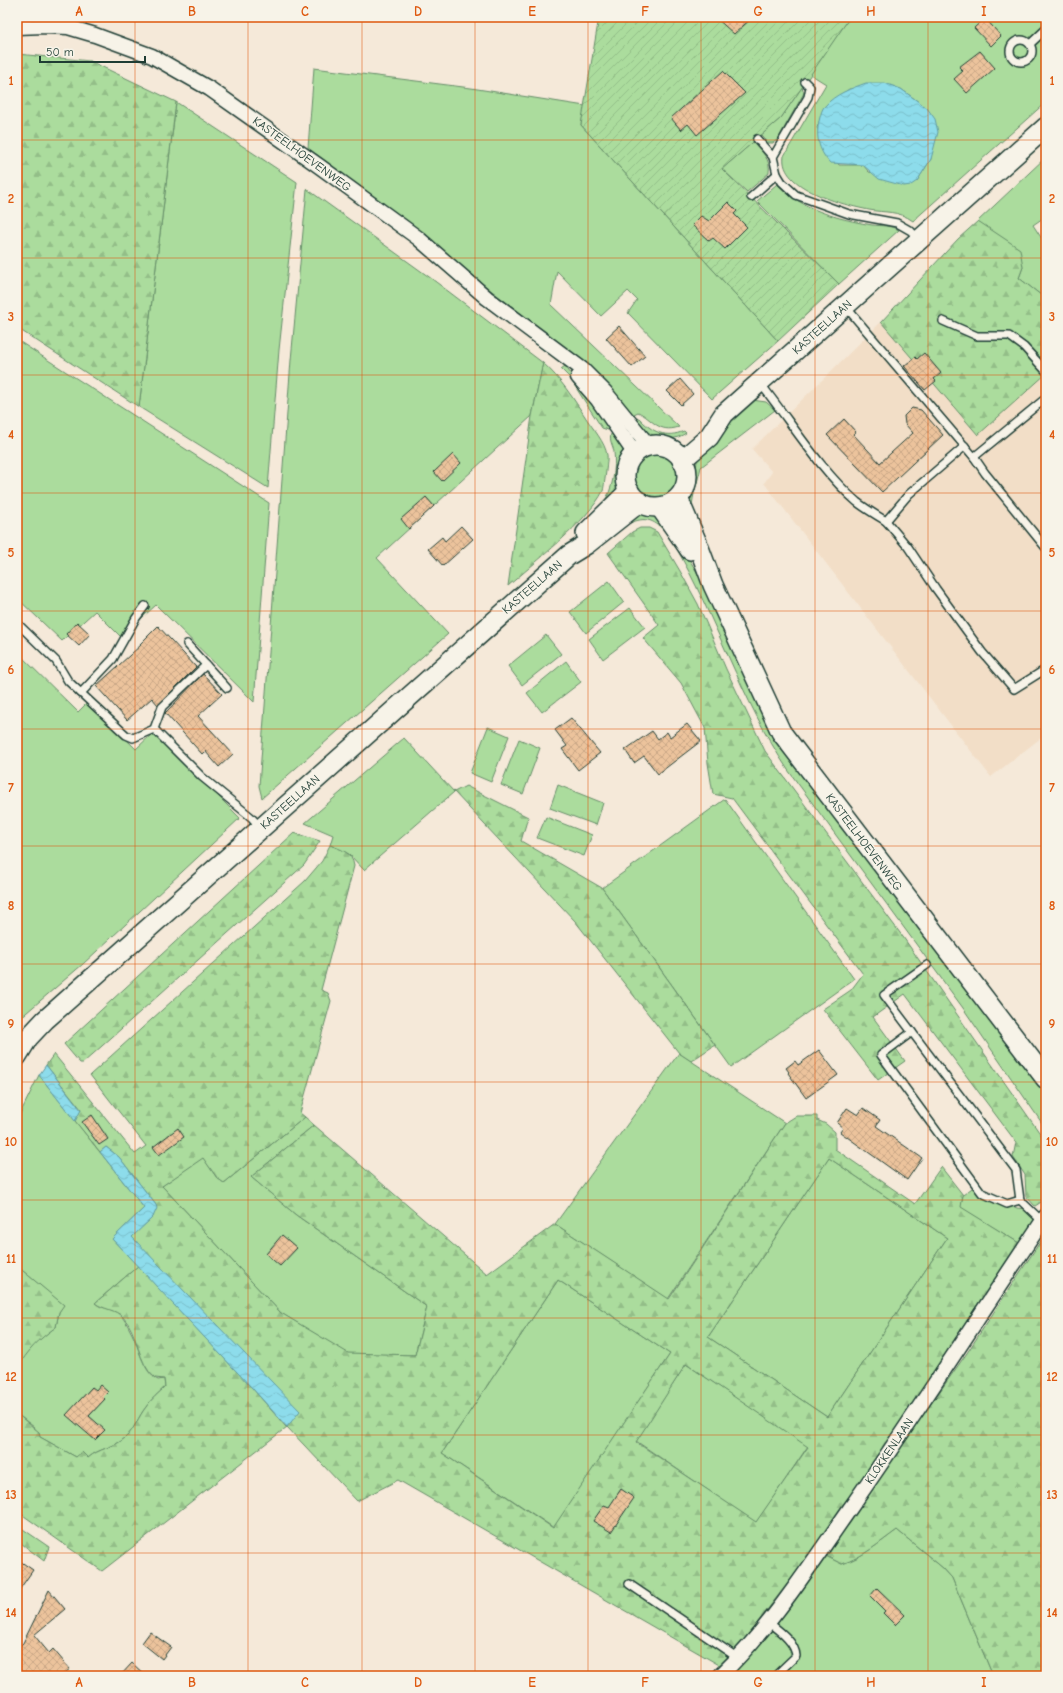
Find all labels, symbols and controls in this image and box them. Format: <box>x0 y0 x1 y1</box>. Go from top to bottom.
text: A <box>75 4 83 19</box>
text: B <box>188 4 196 19</box>
text: C <box>301 4 309 19</box>
text: D <box>414 4 422 19</box>
text: E <box>528 4 536 19</box>
text: F <box>641 4 649 19</box>
text: G <box>753 4 763 19</box>
text: H <box>866 4 876 19</box>
text: I <box>981 4 987 19</box>
scale bar <box>40 38 145 64</box>
text: 50 m <box>46 45 74 59</box>
text: 1 <box>8 73 14 88</box>
text: 1 <box>1049 73 1055 88</box>
street label: KASTEELHOEVENWEG <box>250 114 354 195</box>
text: 2 <box>8 191 14 206</box>
text: 2 <box>1049 191 1055 206</box>
street label: KASTEELLAAN <box>789 297 855 357</box>
text: 3 <box>8 309 14 324</box>
text: 3 <box>1049 309 1055 324</box>
text: 4 <box>8 427 14 442</box>
text: 4 <box>1049 427 1055 442</box>
text: 5 <box>8 545 15 560</box>
text: 5 <box>1049 545 1056 560</box>
street label: KASTEELLAAN <box>499 557 565 617</box>
text: 6 <box>8 662 15 677</box>
text: 6 <box>1049 662 1056 677</box>
street label: KASTEELLAAN <box>257 772 323 832</box>
text: 7 <box>8 780 14 795</box>
text: 7 <box>1049 780 1055 795</box>
street label: KASTEELHOEVENWEG <box>823 791 905 894</box>
text: 8 <box>8 898 14 913</box>
text: 8 <box>1049 898 1055 913</box>
text: 9 <box>8 1016 15 1031</box>
text: 9 <box>1049 1016 1056 1031</box>
text: 10 <box>5 1134 17 1149</box>
text: 10 <box>1046 1134 1058 1149</box>
text: 11 <box>6 1251 16 1266</box>
text: 11 <box>1047 1251 1057 1266</box>
text: 12 <box>5 1369 17 1384</box>
text: 12 <box>1046 1369 1058 1384</box>
street label: KLOKKENLAAN <box>862 1415 916 1487</box>
text: 13 <box>5 1487 17 1502</box>
text: 13 <box>1046 1487 1058 1502</box>
text: 14 <box>5 1605 17 1620</box>
text: 14 <box>1046 1605 1058 1620</box>
text: A <box>75 1675 83 1690</box>
text: B <box>188 1675 196 1690</box>
text: C <box>301 1675 309 1690</box>
text: D <box>414 1675 422 1690</box>
text: E <box>528 1675 536 1690</box>
text: F <box>641 1675 649 1690</box>
text: G <box>753 1675 763 1690</box>
text: H <box>866 1675 876 1690</box>
text: I <box>981 1675 987 1690</box>

